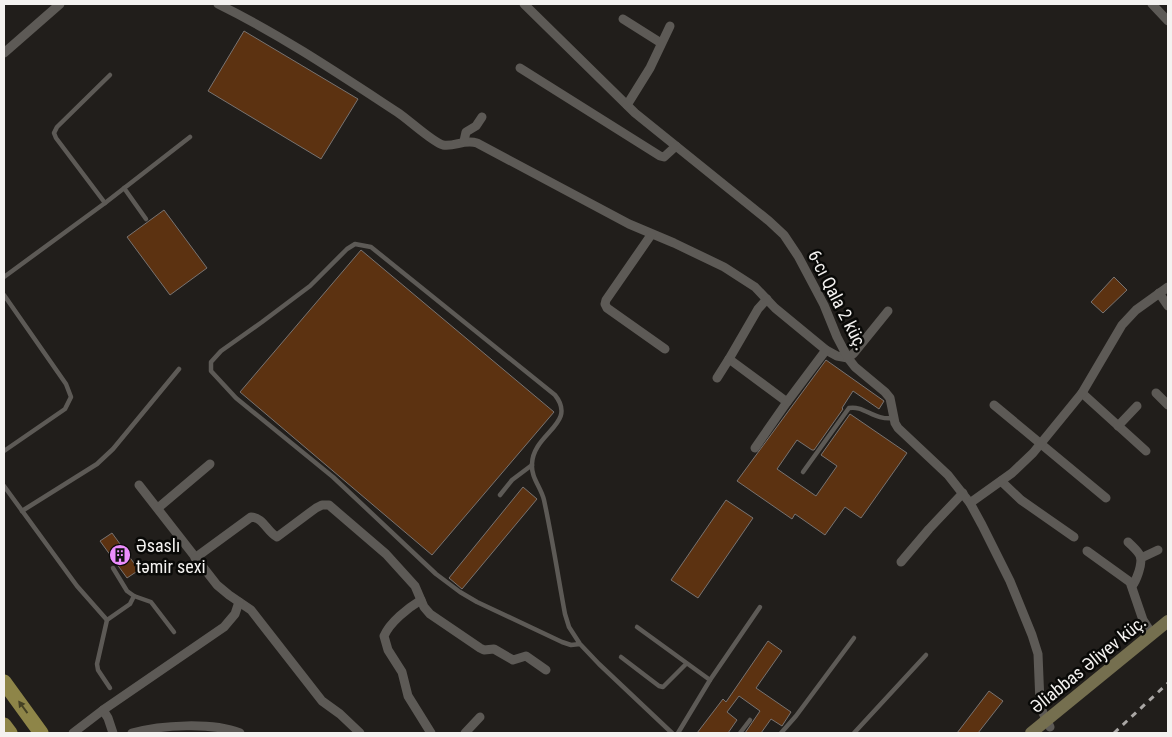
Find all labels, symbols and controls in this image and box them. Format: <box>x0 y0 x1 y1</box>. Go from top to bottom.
street label: 6-cı Qala 2 küç. <box>804 247 872 353</box>
place label: Əsaslı təmir sexi <box>136 535 206 577</box>
building icon: Əsaslı təmir sexi <box>108 543 132 567</box>
street label: Əliabbas Əliyev küç. <box>1026 611 1150 717</box>
one-way arrow <box>18 701 28 714</box>

